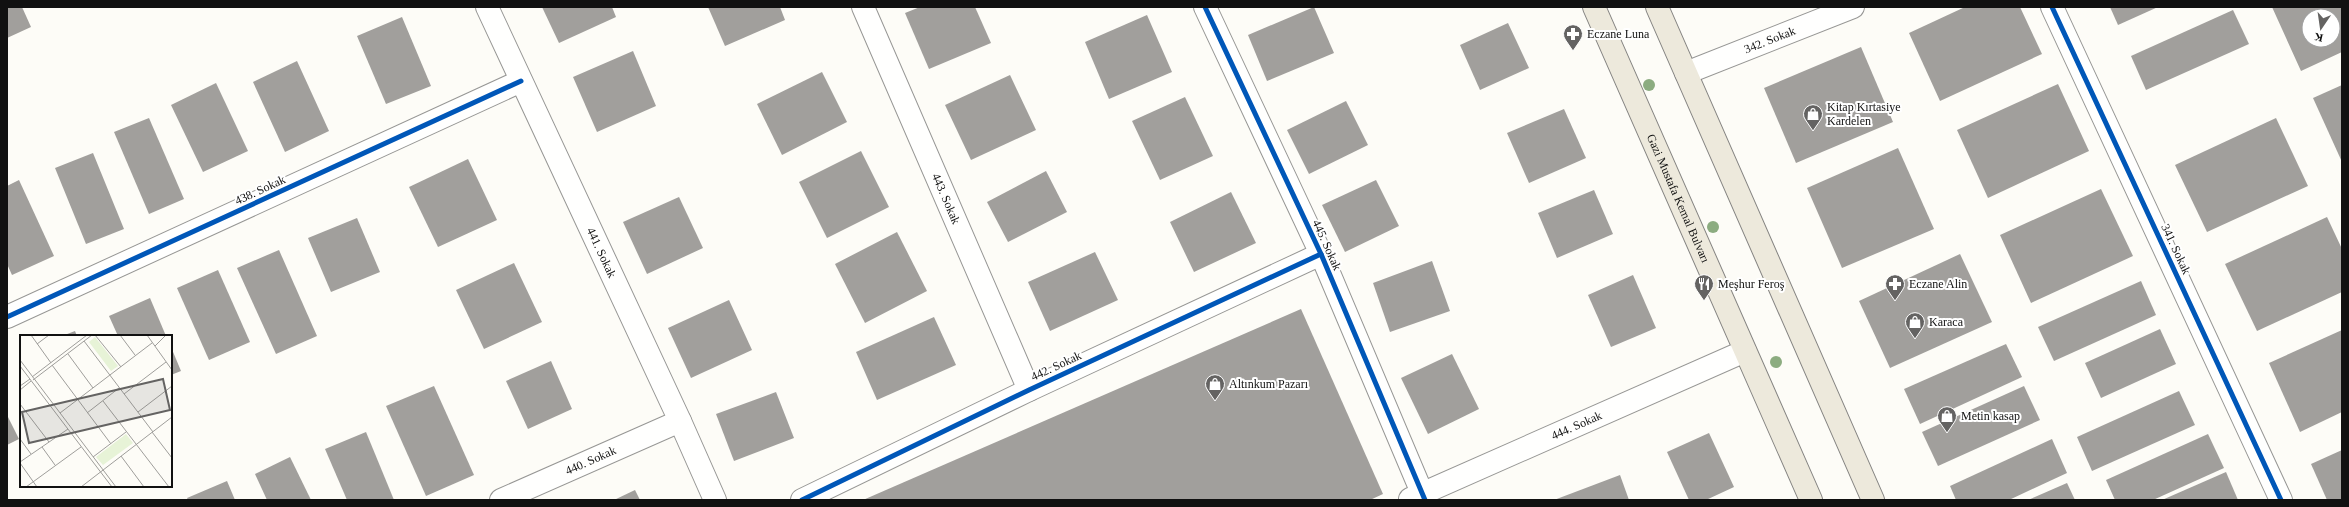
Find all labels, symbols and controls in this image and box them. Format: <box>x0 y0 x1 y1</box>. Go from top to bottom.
north arrow <box>2301 8 2341 48</box>
pharmacy icon: Eczane Luna <box>1562 23 1584 51</box>
street label: 342. Sokak <box>1742 23 1797 56</box>
place label: Eczane Luna <box>1587 27 1650 41</box>
text: K <box>2313 31 2324 45</box>
place label: Kitap Kırtasiye Kardelen <box>1827 100 1901 128</box>
shop icon: Kitap Kırtasiye Kardelen <box>1802 103 1824 131</box>
street label: Gazi Mustafa Kemal Bulvarı <box>1644 132 1713 265</box>
street label: 443. Sokak <box>929 171 963 226</box>
street label: 438. Sokak <box>233 172 287 208</box>
street label: 445. Sokak <box>1310 217 1344 273</box>
street label: 341. Sokak <box>2158 222 2194 276</box>
street label: 441. Sokak <box>584 225 619 280</box>
restaurant icon: Meşhur Feroş <box>1693 273 1715 301</box>
pharmacy icon: Eczane Alin <box>1884 273 1906 301</box>
place label: Meşhur Feroş <box>1718 277 1785 291</box>
place label: Eczane Alin <box>1909 277 1967 291</box>
shop icon: Karaca <box>1904 311 1926 339</box>
place label: Karaca <box>1929 315 1964 329</box>
inset map <box>20 335 172 487</box>
street label: 442. Sokak <box>1029 348 1083 384</box>
shop icon: Altınkum Pazarı <box>1204 373 1226 401</box>
place label: Altınkum Pazarı <box>1229 377 1309 391</box>
shop icon: Metin kasap <box>1936 405 1958 433</box>
street label: 444. Sokak <box>1549 408 1604 443</box>
place label: Metin kasap <box>1961 409 2020 423</box>
street label: 440. Sokak <box>563 443 618 478</box>

